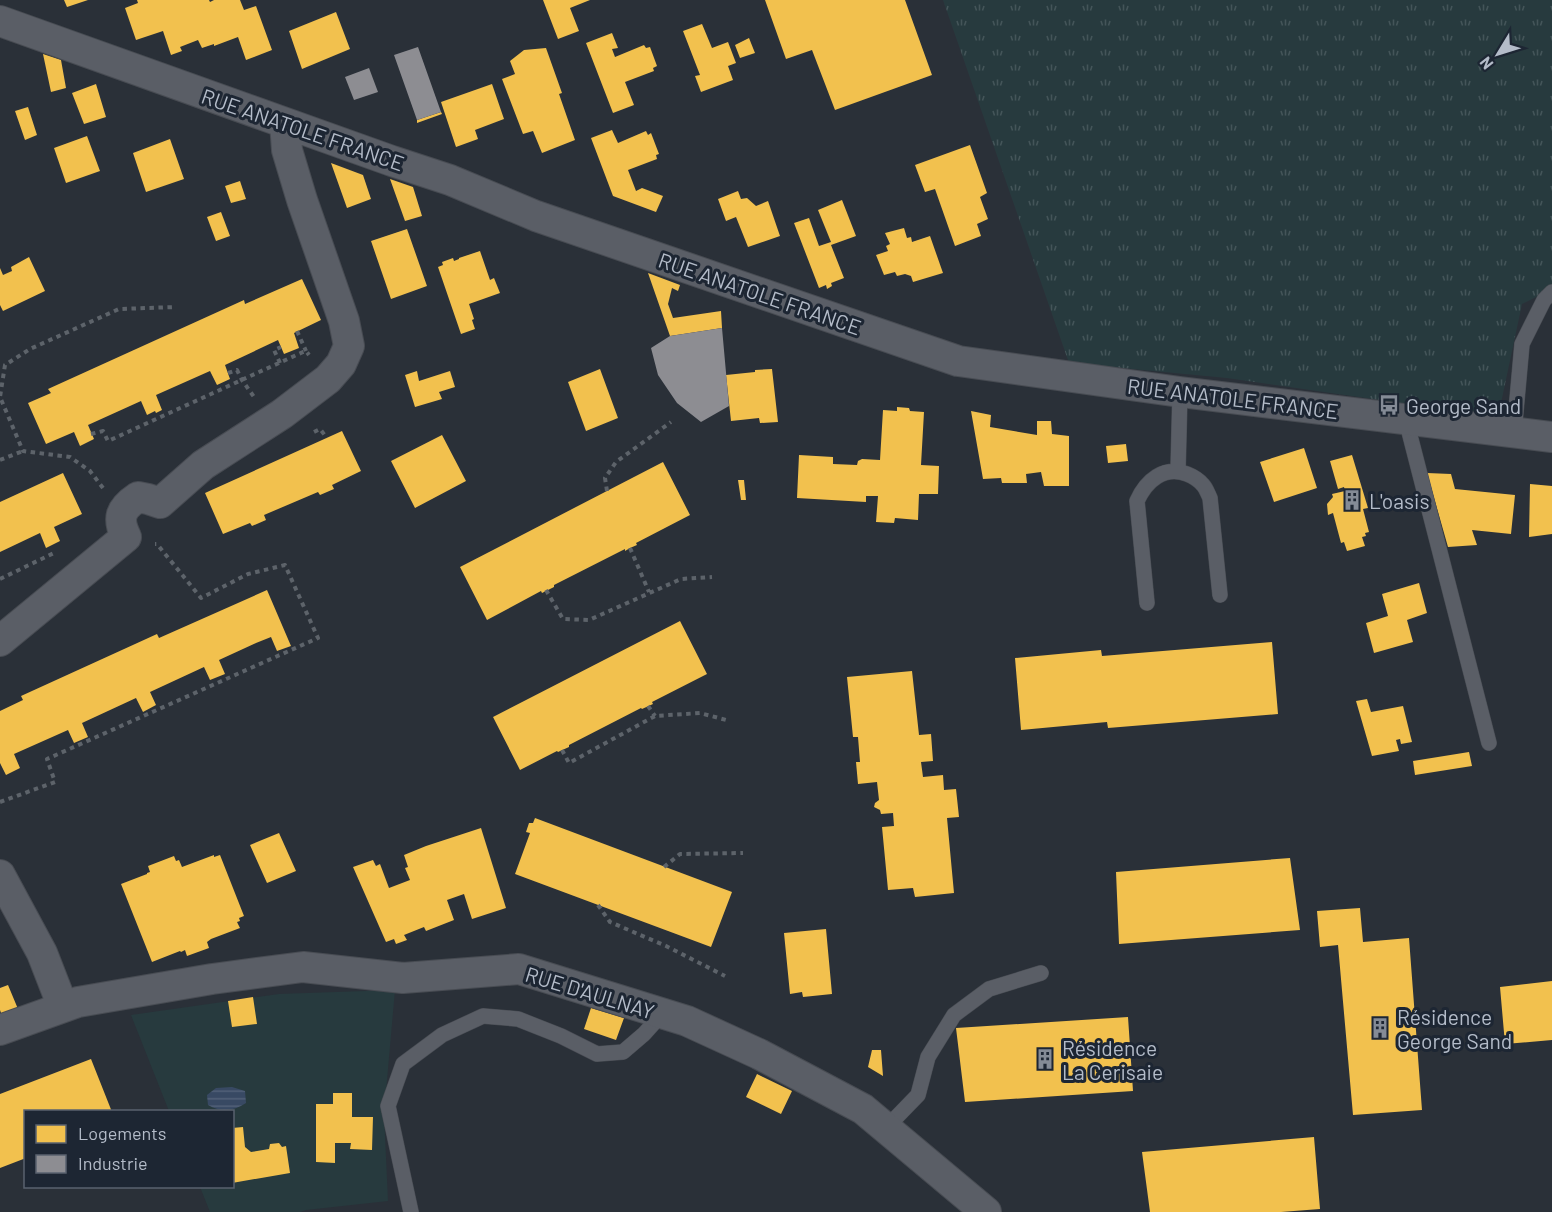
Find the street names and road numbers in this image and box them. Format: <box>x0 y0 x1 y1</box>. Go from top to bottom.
street label: RUE ANATOLE FRANCE <box>198 83 408 175</box>
street label: RUE ANATOLE FRANCE <box>655 247 865 339</box>
street label: RUE ANATOLE FRANCE <box>1126 373 1340 423</box>
street label: RUE D'AULNAY <box>523 961 658 1023</box>

